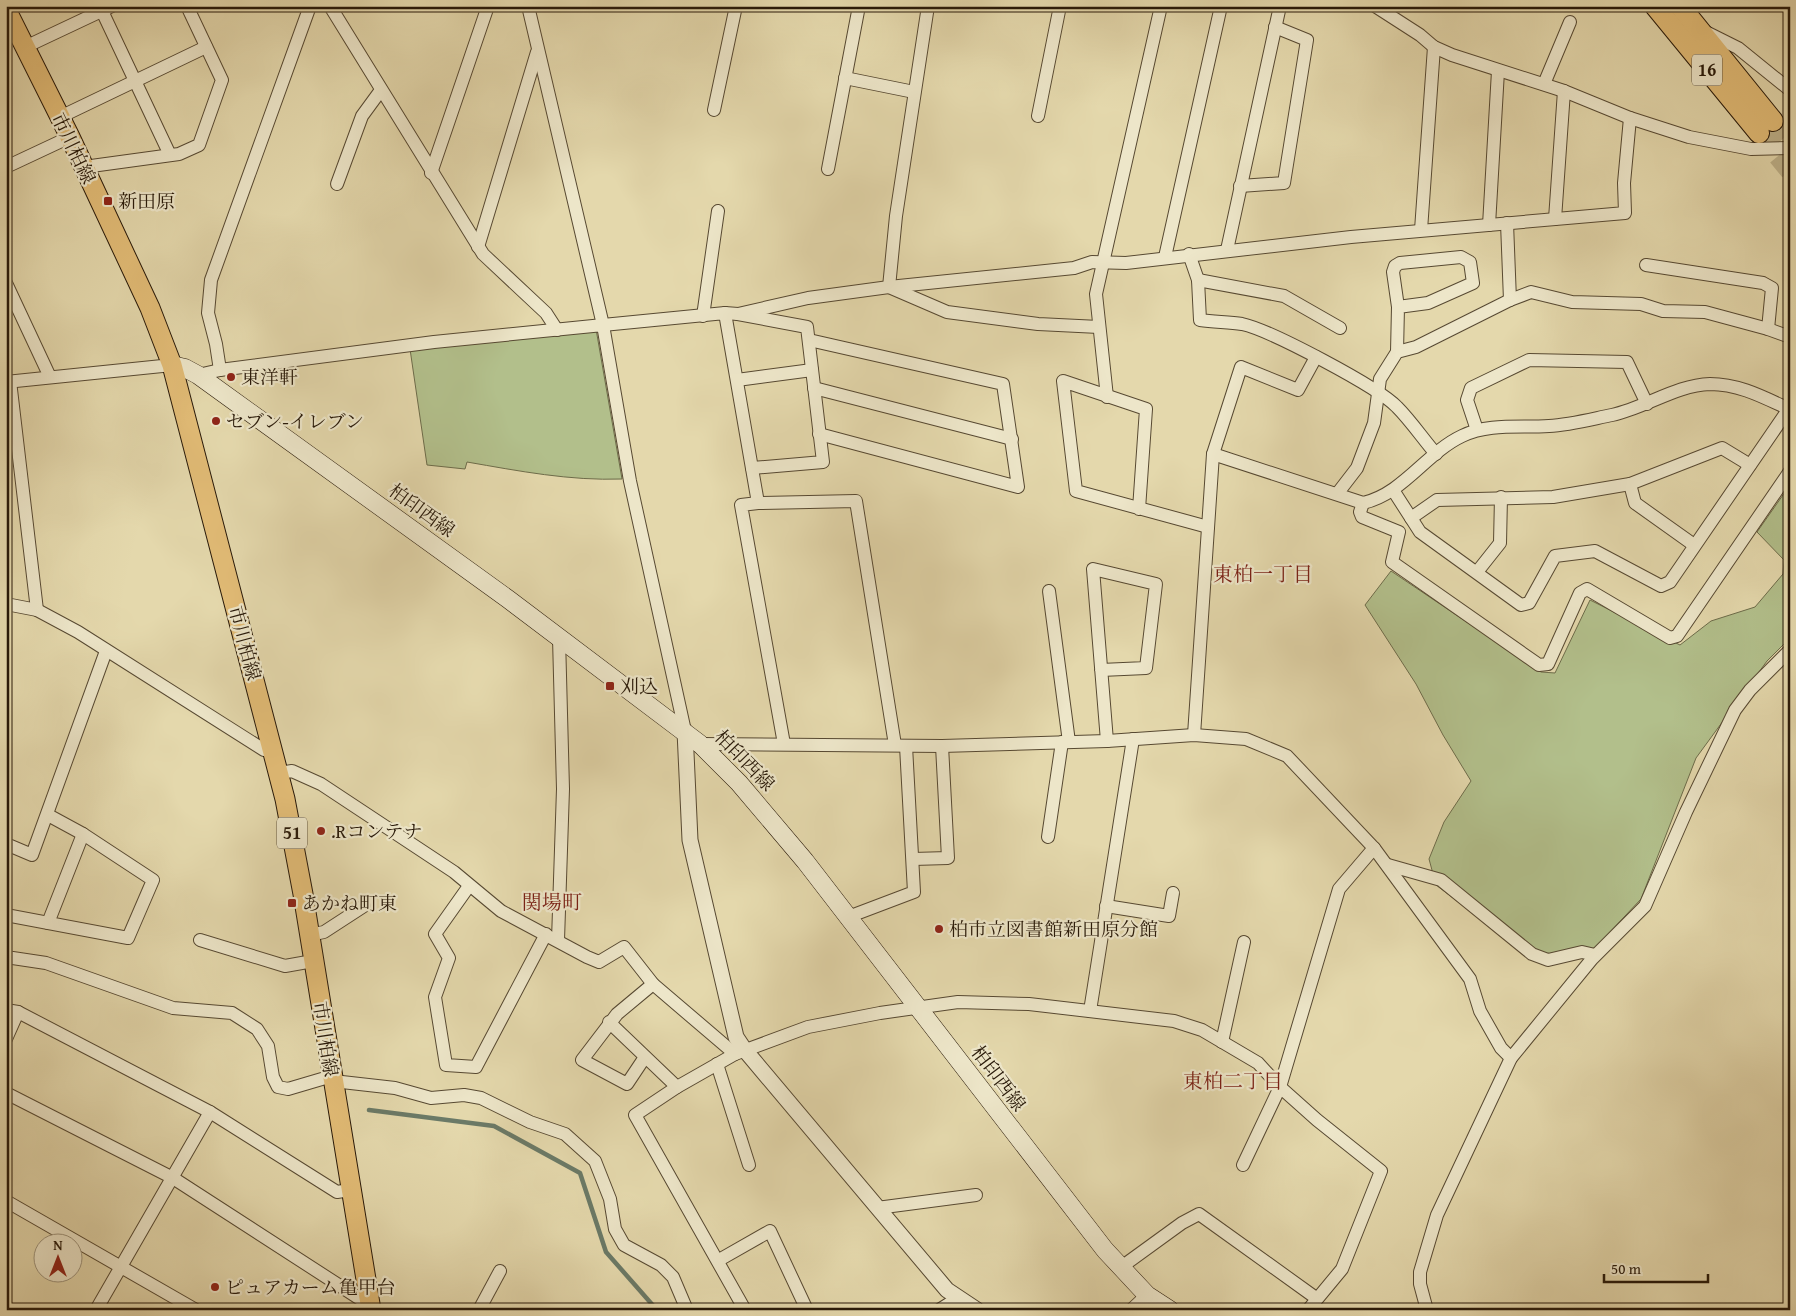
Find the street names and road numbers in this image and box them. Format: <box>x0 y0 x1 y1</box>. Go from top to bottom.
road number: 16 <box>1692 54 1722 86</box>
street label: 市川柏線 <box>45 108 103 188</box>
street label: 柏印西線 <box>383 476 461 544</box>
street label: 市川柏線 <box>222 603 268 683</box>
street label: 柏印西線 <box>709 723 781 797</box>
road number: 51 <box>277 818 307 848</box>
street label: 市川柏線 <box>306 999 346 1079</box>
street label: 柏印西線 <box>965 1039 1033 1117</box>

